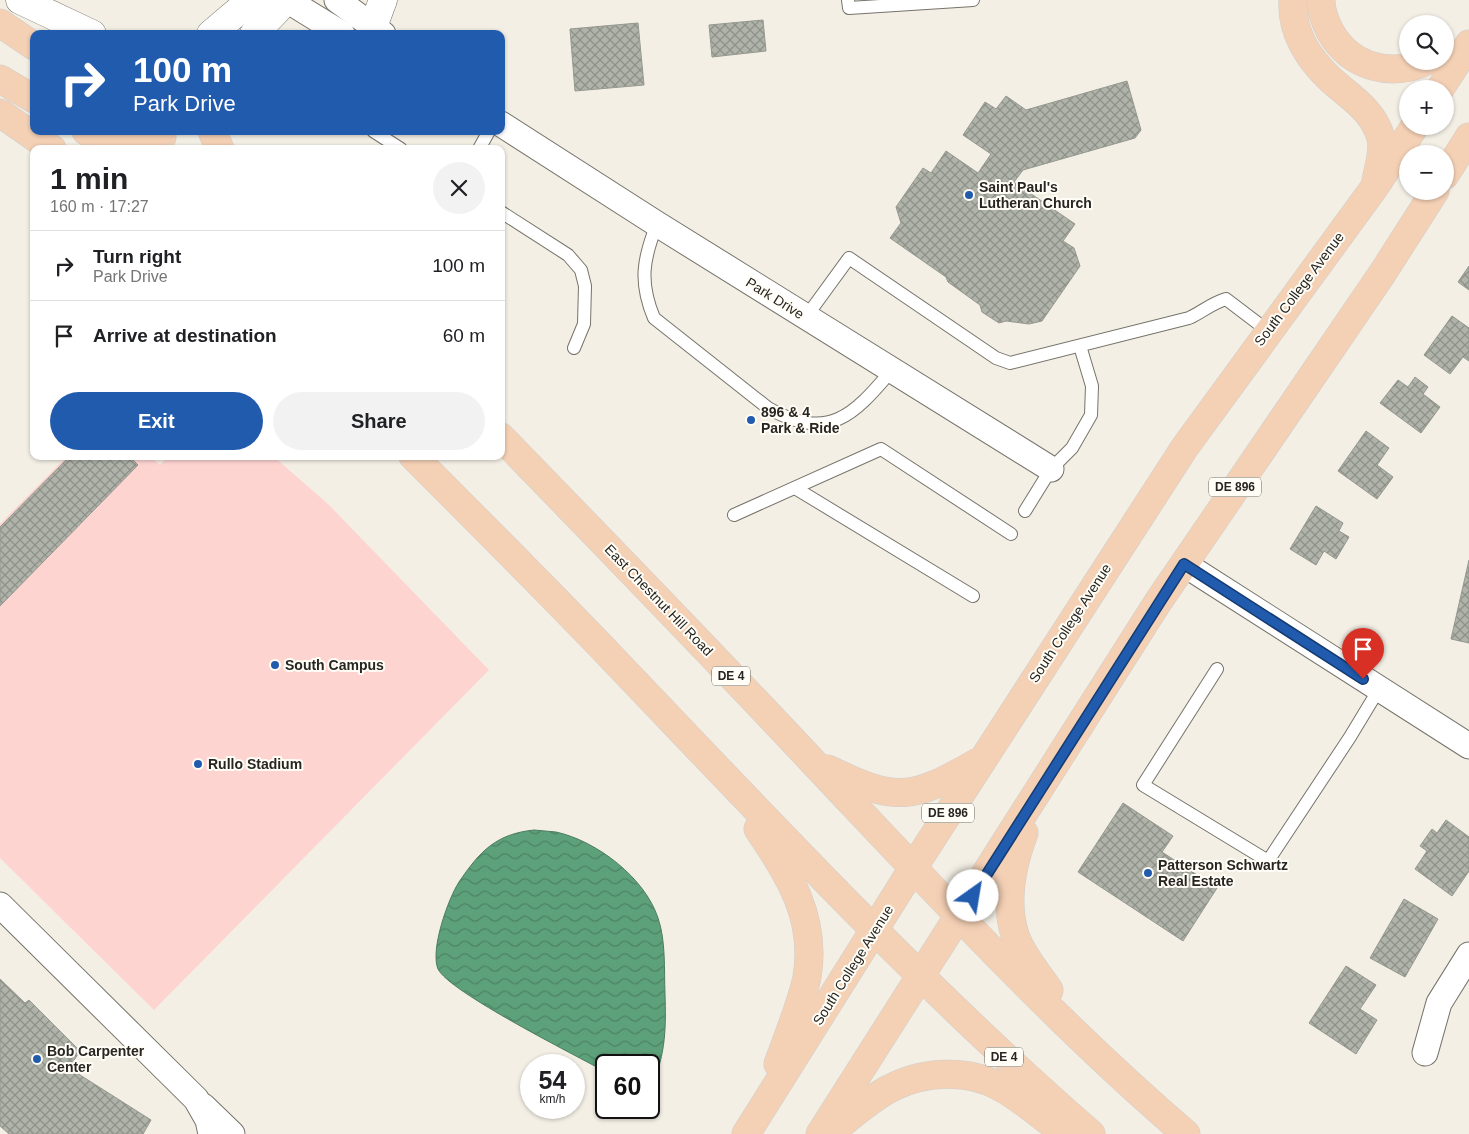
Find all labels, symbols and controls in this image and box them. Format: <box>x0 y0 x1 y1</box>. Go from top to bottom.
map controls <box>1399 15 1454 200</box>
button: search <box>1399 15 1454 70</box>
icon: right <box>50 50 115 115</box>
text: 100 m <box>133 50 232 89</box>
button: + <box>1399 80 1454 135</box>
text: Park Drive <box>133 91 236 116</box>
button: − <box>1399 145 1454 200</box>
text: 1 min <box>50 162 128 195</box>
button: close <box>433 162 485 214</box>
place label: Saint Paul's Lutheran Church <box>979 179 1092 211</box>
marker: Saint Paul's Lutheran Church <box>963 189 975 201</box>
text: 160 m · 17:27 <box>50 198 149 215</box>
street label: South College Avenue <box>1251 229 1347 349</box>
text: Turn right <box>93 246 181 267</box>
icon: right <box>50 252 78 280</box>
text: 100 m <box>432 255 485 276</box>
text: Park Drive <box>93 268 168 285</box>
street label: Park Drive <box>743 274 807 322</box>
icon: arrive <box>50 322 78 350</box>
text: Arrive at destination <box>93 325 277 346</box>
text: 60 m <box>443 325 485 346</box>
button: Exit <box>50 392 263 450</box>
button: Share <box>273 392 485 450</box>
place label: 896 & 4 Park & Ride <box>761 404 840 436</box>
marker: 896 & 4 Park & Ride <box>745 414 757 426</box>
road number: DE 896 <box>1209 478 1261 497</box>
street label: East Chestnut Hill Road <box>602 541 716 659</box>
street label: South College Avenue <box>1026 560 1114 685</box>
pin <box>1342 628 1384 679</box>
icon: arrive <box>1349 635 1377 663</box>
place label: South Campus <box>285 657 384 673</box>
marker: South Campus <box>269 659 281 671</box>
road number: DE 4 <box>712 666 750 686</box>
place label: Rullo Stadium <box>208 756 302 772</box>
marker: Rullo Stadium <box>192 758 204 770</box>
road number: DE 896 <box>922 804 974 822</box>
place label: Patterson Schwartz Real Estate <box>1158 857 1288 889</box>
marker: Patterson Schwartz Real Estate <box>1142 867 1154 879</box>
position arrow <box>946 869 998 921</box>
street label: South College Avenue <box>810 902 897 1028</box>
place label: Bob Carpenter Center <box>47 1043 145 1075</box>
road number: DE 4 <box>985 1048 1023 1066</box>
marker: Bob Carpenter Center <box>31 1053 43 1065</box>
speed limit sign: 60 <box>595 1054 660 1119</box>
text: 54 <box>539 1066 566 1094</box>
text: km/h <box>539 1092 566 1106</box>

